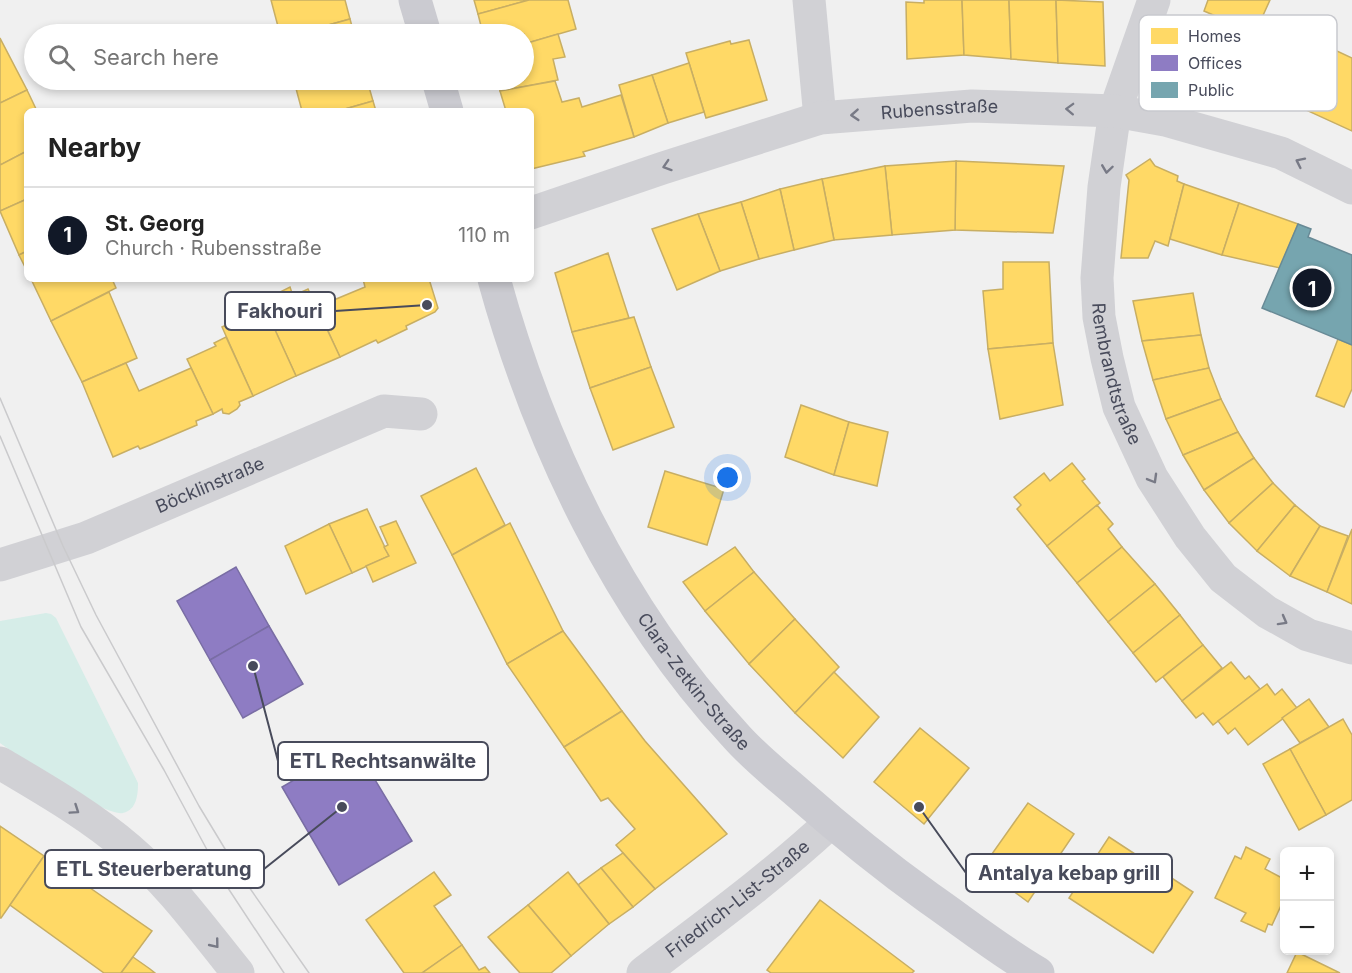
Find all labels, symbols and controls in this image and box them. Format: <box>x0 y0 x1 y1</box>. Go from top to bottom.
legend <box>1139 15 1337 111</box>
search box <box>24 24 534 90</box>
text: Homes <box>1188 26 1241 46</box>
icon: search <box>45 41 78 74</box>
text: Search here <box>93 44 219 70</box>
text: Offices <box>1188 53 1242 73</box>
text: Public <box>1188 80 1234 100</box>
street label: Rubensstraße <box>880 95 999 123</box>
one-way arrow <box>1066 103 1075 116</box>
one-way arrow <box>850 108 859 121</box>
text: Nearby <box>48 132 141 163</box>
one-way arrow <box>1295 158 1306 169</box>
one-way arrow <box>662 159 673 171</box>
one-way arrow <box>1101 164 1113 173</box>
text: St. Georg <box>105 210 205 236</box>
text: 1 <box>63 223 72 247</box>
text: 110 m <box>458 223 510 247</box>
text: Church · Rubensstraße <box>105 236 322 260</box>
pin: 1 <box>1292 266 1332 310</box>
callout: Fakhouri <box>225 292 335 330</box>
text: Fakhouri <box>237 299 323 323</box>
street label: Rembrandtstraße <box>1088 302 1146 448</box>
street label: Böcklinstraße <box>152 452 267 517</box>
your location <box>713 463 742 492</box>
one-way arrow <box>1146 473 1158 483</box>
street label: Clara-Zetkin-Straße <box>633 609 755 755</box>
one-way arrow <box>1277 614 1287 625</box>
callout: ETL Rechtsanwälte <box>278 742 488 780</box>
text: ETL Rechtsanwälte <box>290 749 476 773</box>
one-way arrow <box>69 803 79 815</box>
street label: Friedrich-List-Straße <box>661 835 813 962</box>
map controls <box>1280 847 1334 955</box>
button: + <box>1280 847 1334 901</box>
callout: ETL Steuerberatung <box>45 850 264 888</box>
callout: Antalya kebap grill <box>966 854 1172 892</box>
text: ETL Steuerberatung <box>56 857 252 881</box>
text: Antalya kebap grill <box>978 861 1160 885</box>
button: − <box>1280 901 1334 955</box>
one-way arrow <box>207 938 218 949</box>

